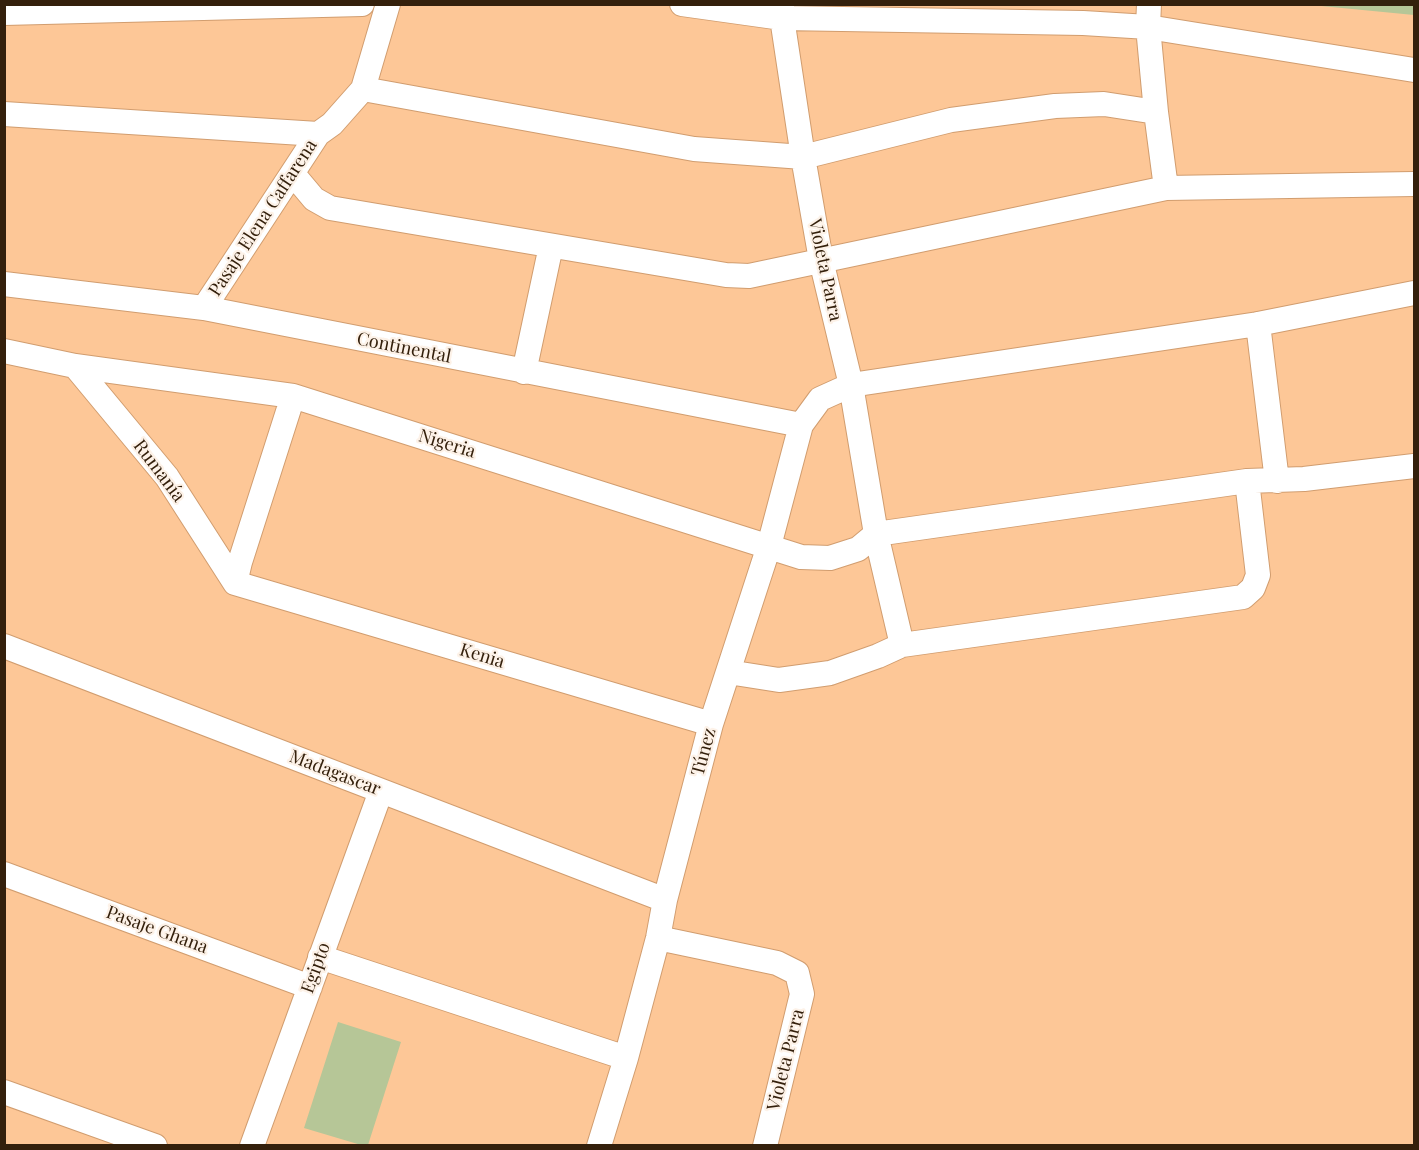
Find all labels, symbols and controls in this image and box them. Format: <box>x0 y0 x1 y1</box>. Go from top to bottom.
street label: Pasaje Elena Caffarena <box>204 136 322 300</box>
street label: Violeta Parra <box>804 217 846 323</box>
street label: Continental <box>355 328 453 368</box>
street label: Nigeria <box>416 425 478 463</box>
street label: Rumanía <box>129 436 189 506</box>
street label: Kenia <box>457 639 507 673</box>
street label: Túnez <box>687 726 721 778</box>
street label: Madagascar <box>286 746 384 800</box>
street label: Pasaje Ghana <box>103 902 211 958</box>
street label: Egipto <box>297 940 335 996</box>
street label: Violeta Parra <box>763 1007 809 1113</box>

